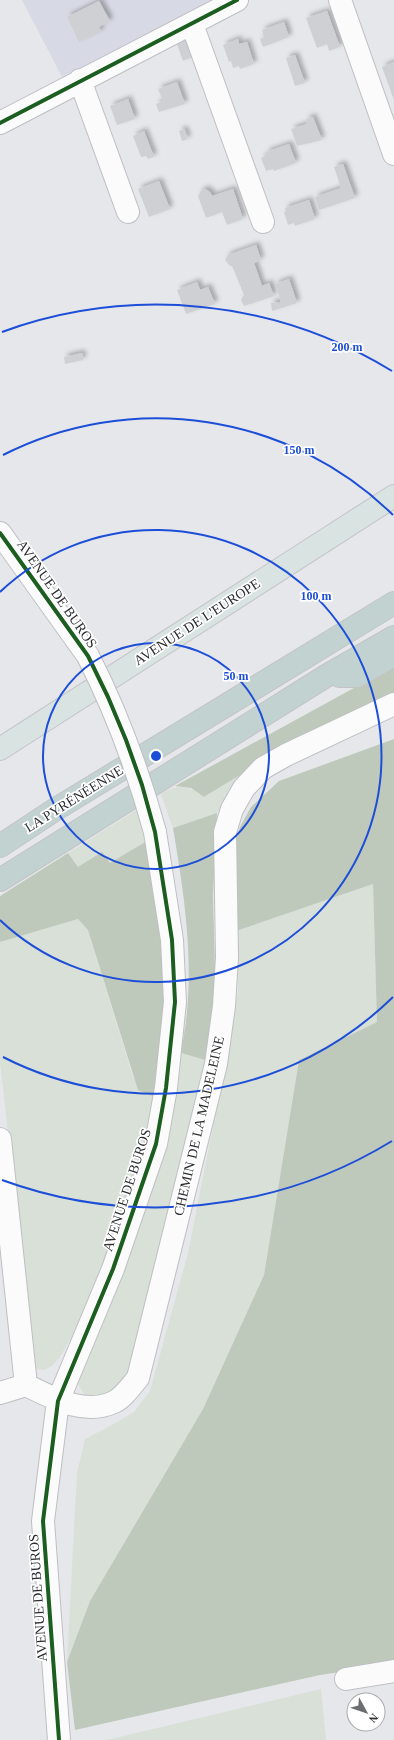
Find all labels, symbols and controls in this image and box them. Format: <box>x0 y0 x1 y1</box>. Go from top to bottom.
text: 200 m <box>332 340 363 354</box>
text: 150 m <box>284 443 315 457</box>
street label: AVENUE DE BUROS <box>14 537 100 651</box>
street label: AVENUE DE L'EUROPE <box>131 576 263 668</box>
text: 100 m <box>301 589 332 603</box>
text: 50 m <box>224 669 249 683</box>
centre of rings <box>149 749 163 763</box>
street label: LA PYRÉNÉENNE <box>22 762 126 835</box>
street label: CHEMIN DE LA MADELEINE <box>171 1035 227 1217</box>
street label: AVENUE DE BUROS <box>100 1127 154 1253</box>
street label: AVENUE DE BUROS <box>26 1534 50 1662</box>
north arrow <box>346 1692 386 1732</box>
text: N <box>366 1712 381 1725</box>

